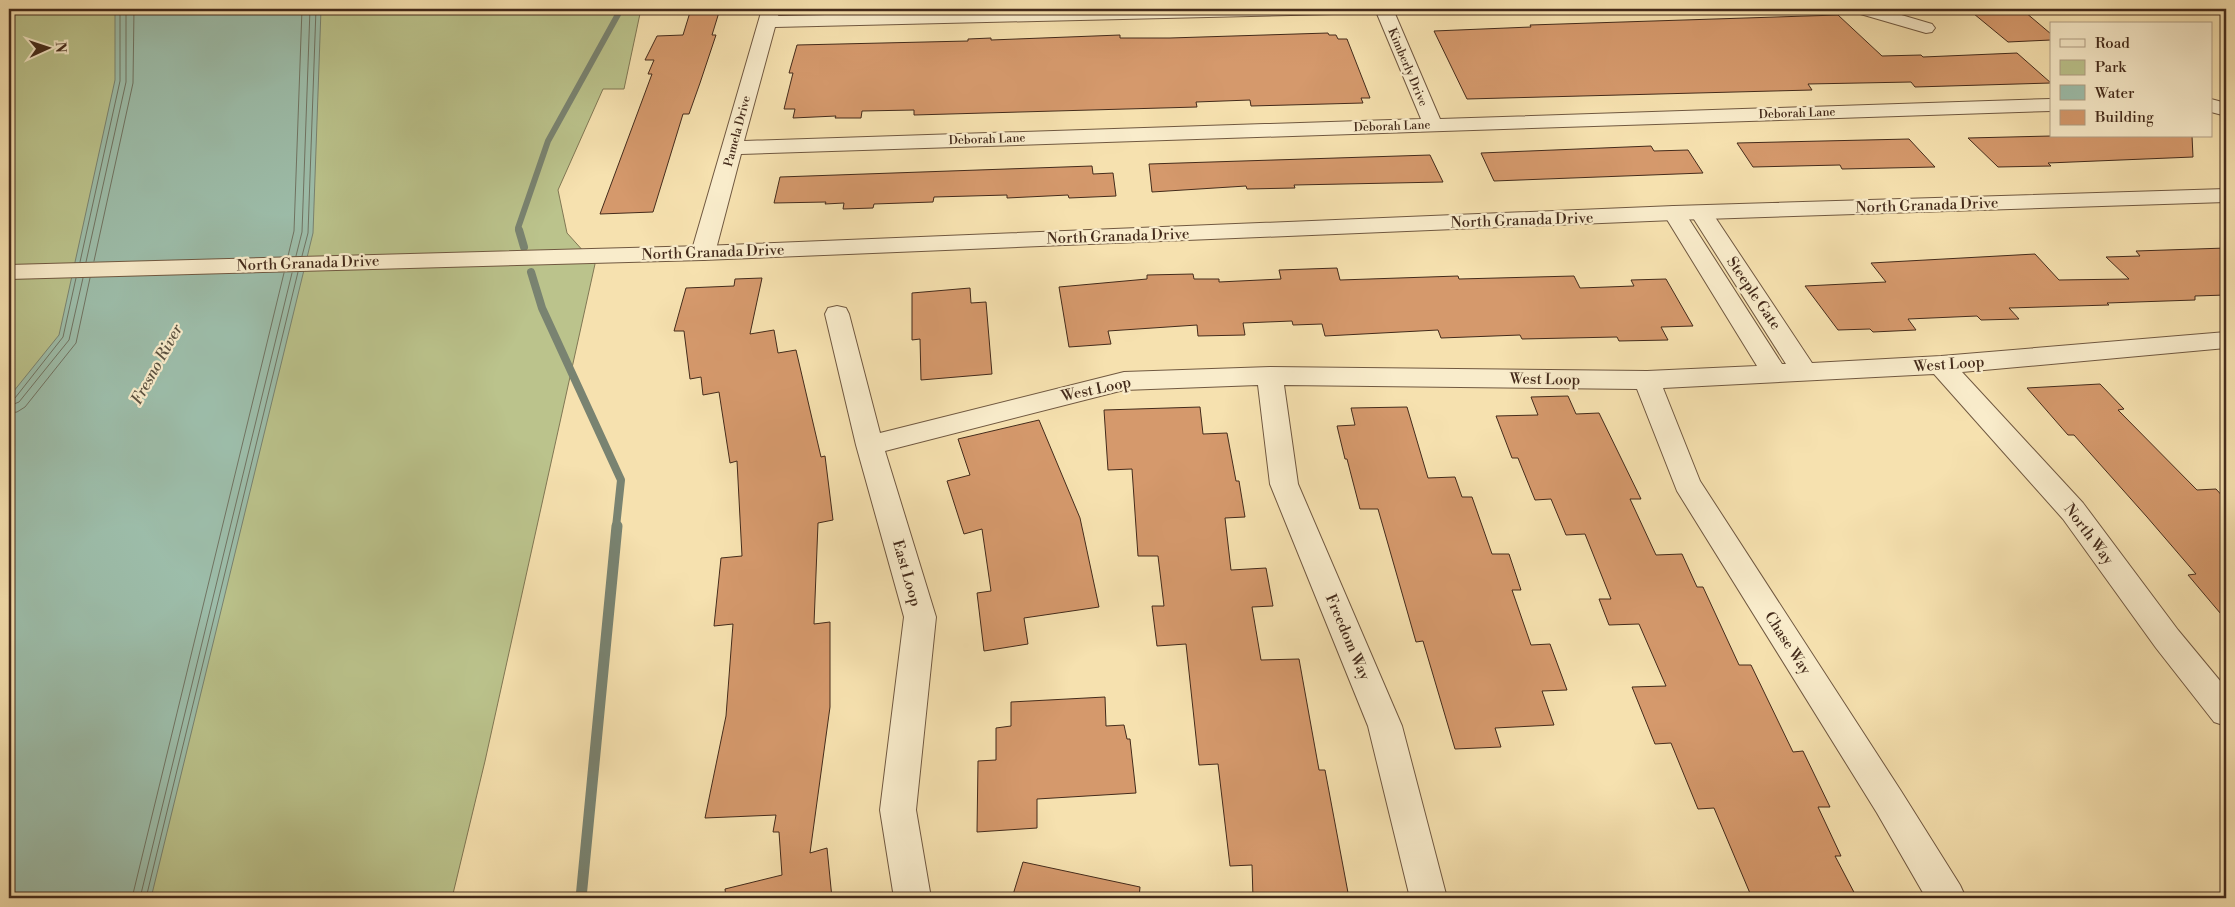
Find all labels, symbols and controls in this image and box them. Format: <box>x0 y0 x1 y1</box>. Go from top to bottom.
north arrow <box>22 22 72 72</box>
legend <box>2050 22 2212 138</box>
street label: Kimberly Drive <box>1384 26 1431 109</box>
text: Road <box>2095 34 2130 53</box>
text: N <box>51 41 69 53</box>
text: Park <box>2095 58 2127 77</box>
text: Water <box>2094 84 2135 103</box>
street label: Pamela Drive <box>721 94 754 168</box>
street label: Deborah Lane <box>1758 105 1836 122</box>
text: Building <box>2094 108 2154 127</box>
street label: Deborah Lane <box>1353 118 1431 135</box>
street label: Deborah Lane <box>948 131 1026 148</box>
street label: North Granada Drive <box>1855 194 1999 217</box>
street label: North Granada Drive <box>1450 209 1594 232</box>
street label: North Granada Drive <box>1046 225 1190 248</box>
street label: North Granada Drive <box>641 241 785 264</box>
street label: North Granada Drive <box>236 252 380 275</box>
street label: Steeple Gate <box>1722 253 1785 333</box>
water label: Fresno River <box>127 320 188 408</box>
street label: West Loop <box>1912 353 1985 377</box>
street label: West Loop <box>1508 369 1581 390</box>
street label: West Loop <box>1059 373 1133 406</box>
street label: North Way <box>2060 500 2118 569</box>
street label: East Loop <box>888 538 925 609</box>
street label: Freedom Way <box>1321 591 1374 684</box>
street label: Chase Way <box>1760 608 1815 679</box>

